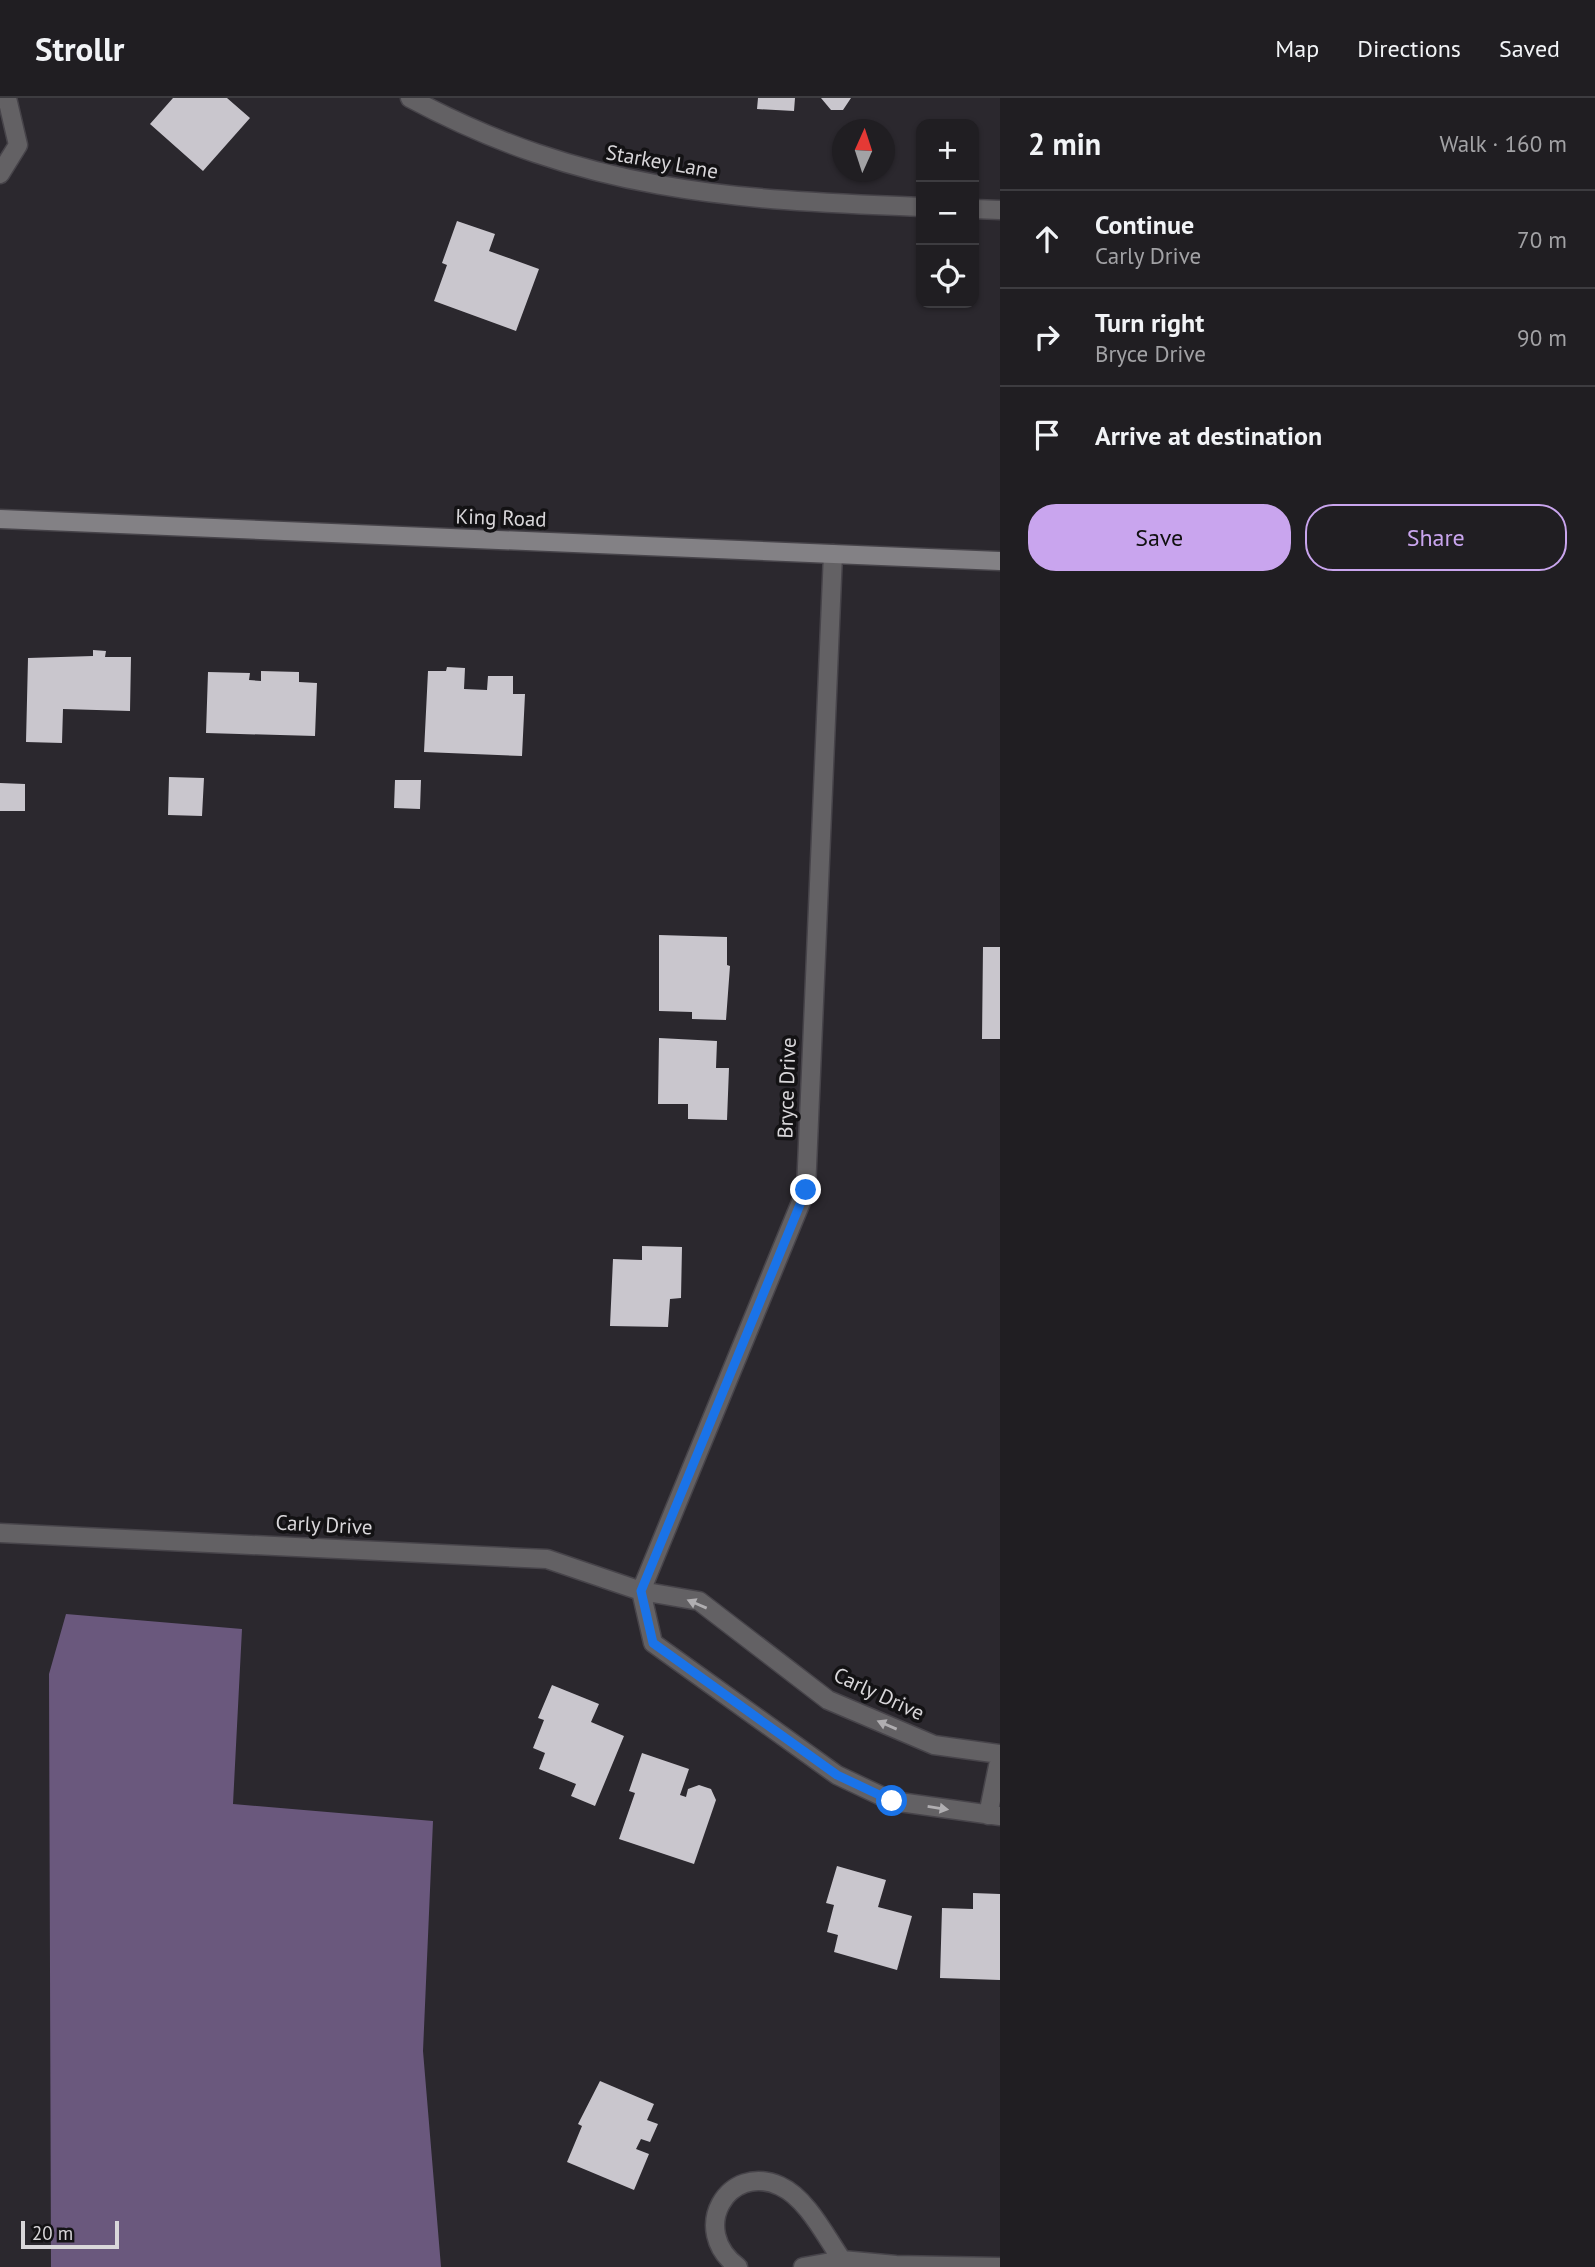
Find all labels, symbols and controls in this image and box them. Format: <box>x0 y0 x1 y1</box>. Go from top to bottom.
text: Strollr <box>35 27 124 70</box>
text: Map <box>1275 33 1319 64</box>
text: Directions <box>1357 33 1461 64</box>
text: Saved <box>1499 33 1560 64</box>
north arrow <box>832 119 895 182</box>
map controls <box>916 119 979 308</box>
button: + <box>916 119 979 182</box>
text: 2 min <box>1028 124 1101 163</box>
text: Walk · 160 m <box>1440 129 1567 158</box>
street label: Starkey Lane <box>604 138 720 185</box>
button: − <box>916 182 979 245</box>
text: Continue <box>1095 208 1194 241</box>
icon: ahead <box>1028 220 1066 258</box>
text: 70 m <box>1517 225 1567 254</box>
text: Carly Drive <box>1095 241 1201 270</box>
button: locate <box>916 245 979 308</box>
text: Turn right <box>1095 306 1204 339</box>
icon: right <box>1028 318 1066 356</box>
text: 90 m <box>1517 323 1567 352</box>
text: Bryce Drive <box>1095 339 1206 368</box>
icon: arrive <box>1028 416 1066 454</box>
text: Arrive at destination <box>1095 419 1322 452</box>
street label: King Road <box>455 502 547 533</box>
button: Save <box>1028 504 1291 571</box>
button: Share <box>1305 504 1567 571</box>
street label: Bryce Drive <box>771 1037 802 1139</box>
route end <box>790 1174 821 1205</box>
street label: Carly Drive <box>275 1508 373 1541</box>
one-way arrow <box>686 1598 707 1609</box>
street label: Carly Drive <box>830 1661 929 1726</box>
one-way arrow <box>877 1719 898 1730</box>
route start <box>876 1785 907 1816</box>
one-way arrow <box>927 1802 949 1813</box>
scale bar <box>21 2218 119 2250</box>
text: 20 m <box>32 2221 73 2245</box>

